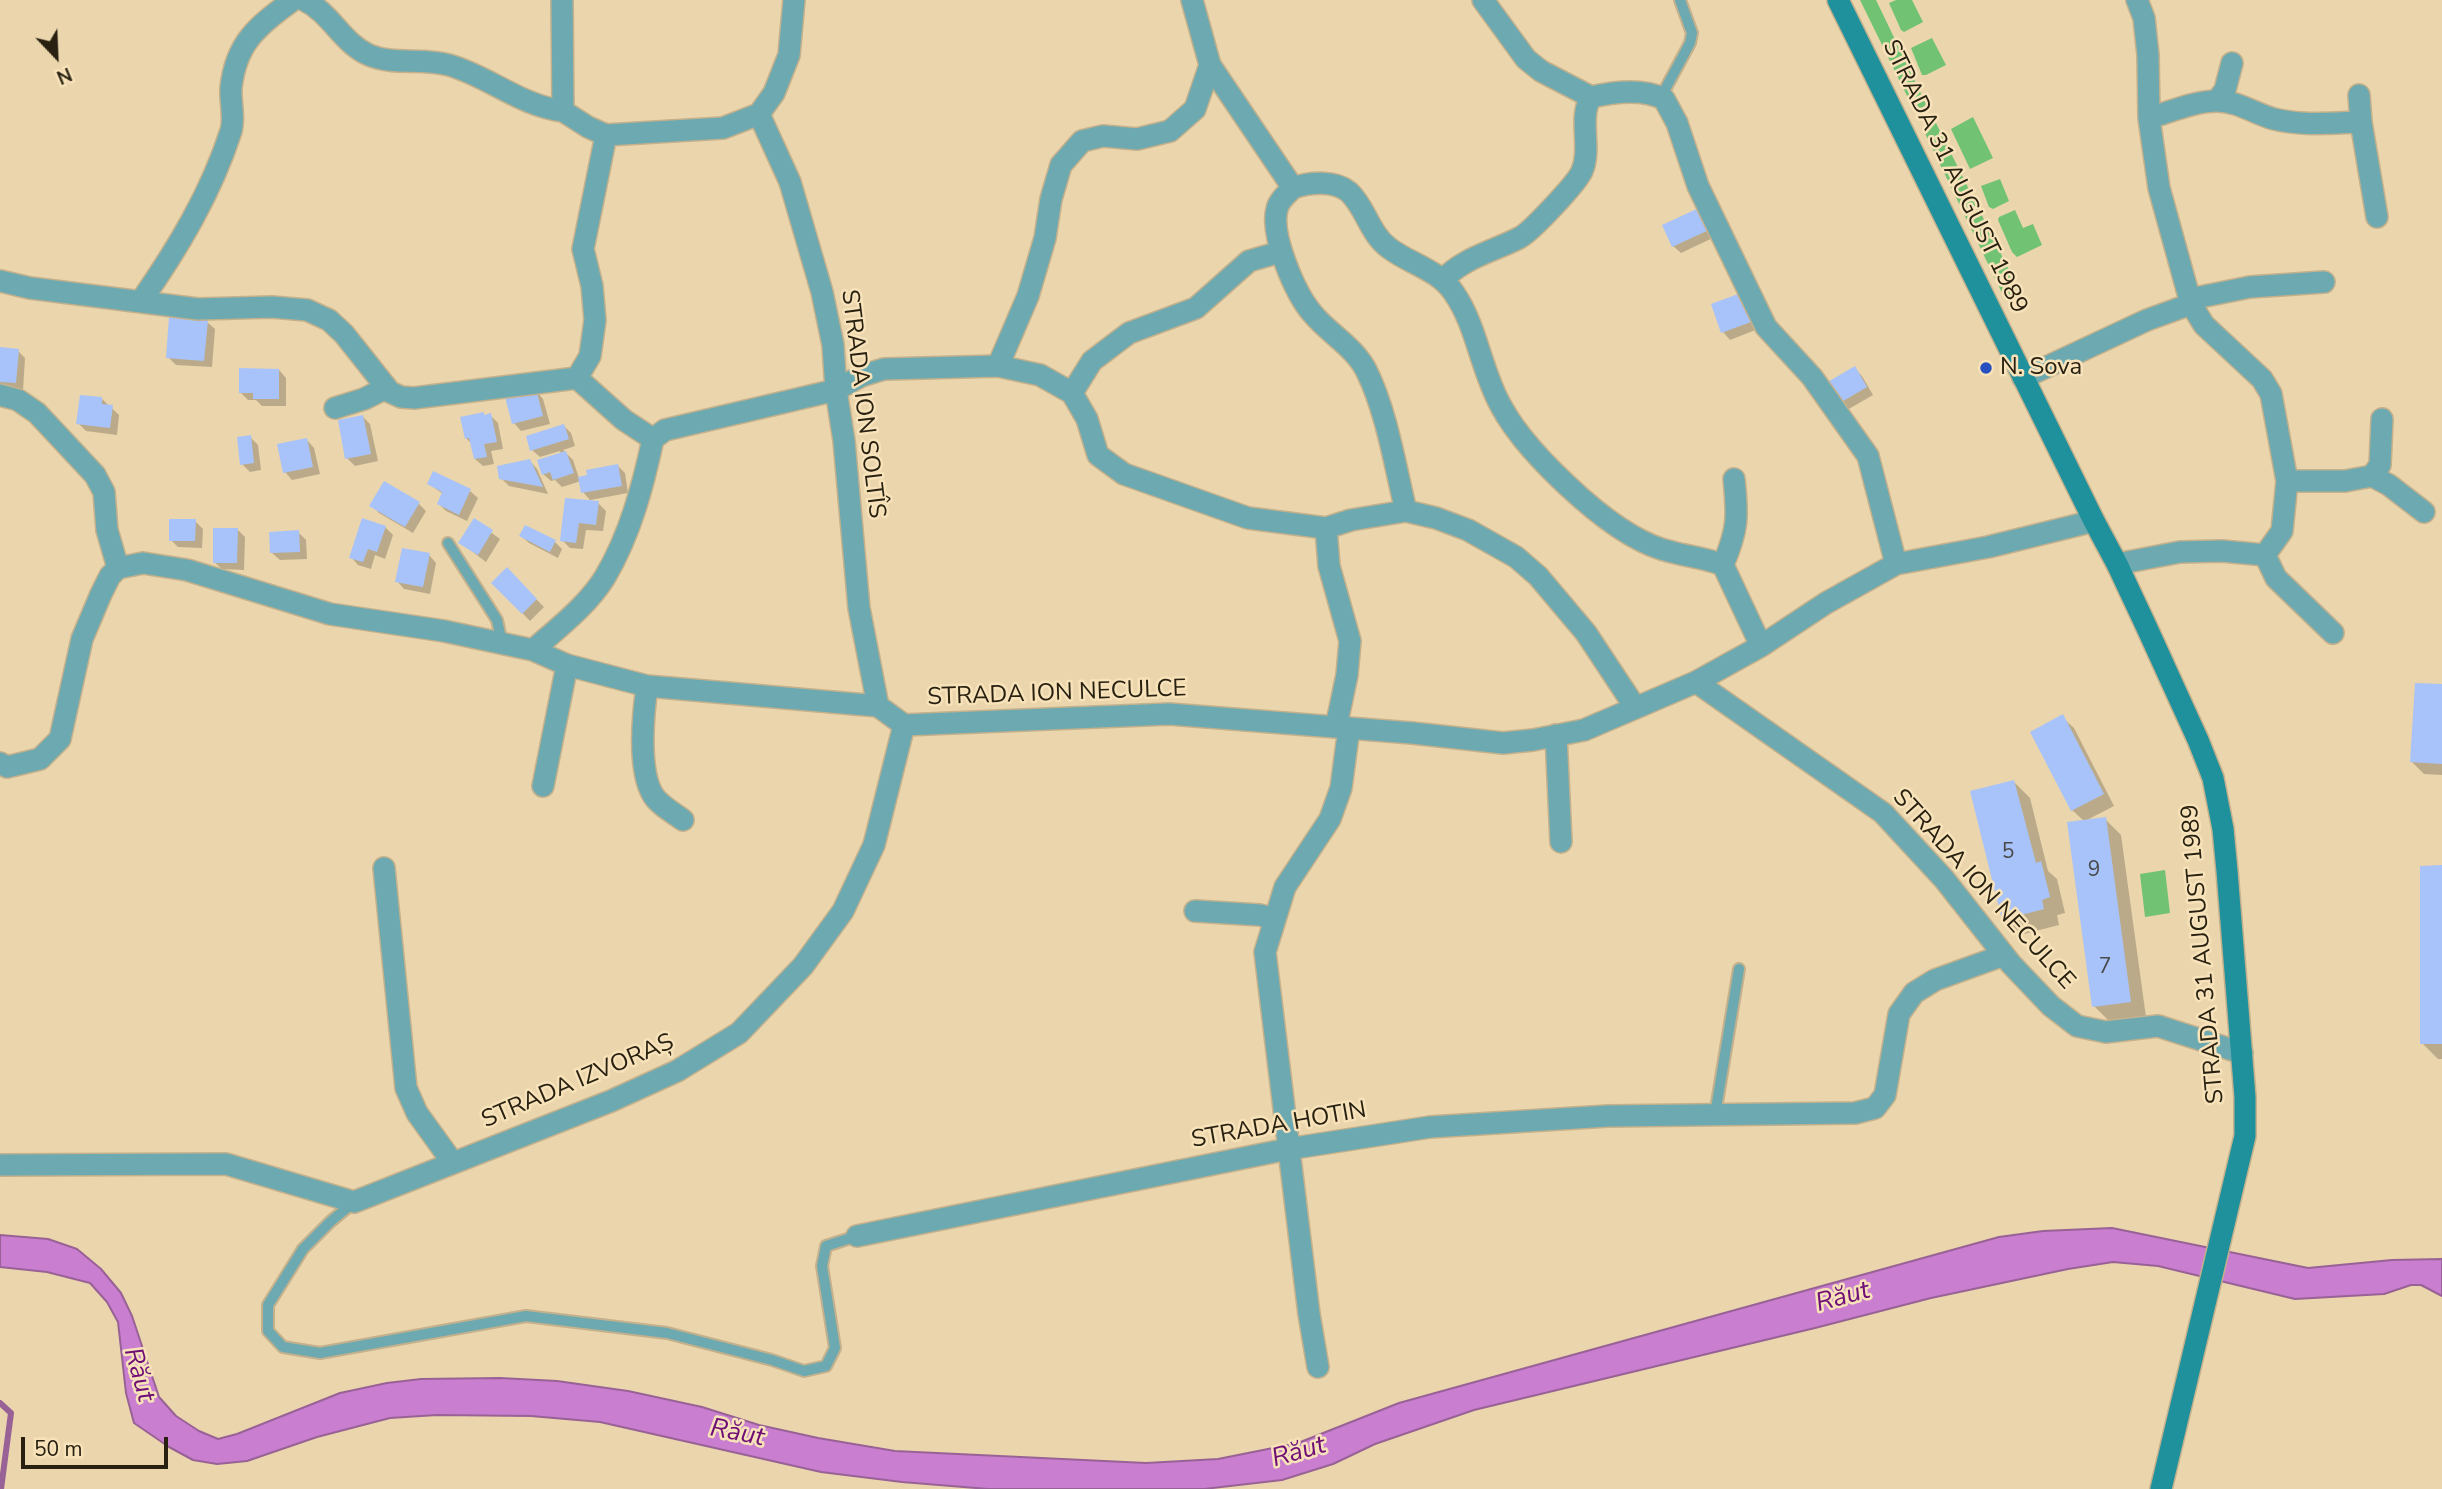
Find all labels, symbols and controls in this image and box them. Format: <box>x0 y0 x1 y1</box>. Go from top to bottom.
north arrow <box>21 21 91 91</box>
street label: STRADA 31 AUGUST 1989 <box>1875 36 2033 318</box>
text: N <box>53 61 76 90</box>
street label: STRADA ION SOLTÎS <box>834 288 890 520</box>
place label: N. Sova <box>2000 354 2082 382</box>
marker: N. Sova <box>1978 360 1994 376</box>
street label: STRADA ION NECULCE <box>927 675 1187 713</box>
street label: STRADA ION NECULCE <box>1886 784 2080 996</box>
street label: STRADA 31 AUGUST 1989 <box>2177 803 2231 1105</box>
house number: 5 <box>2002 840 2014 866</box>
house number: 9 <box>2088 858 2100 884</box>
house number: 7 <box>2099 955 2111 981</box>
street label: STRADA IZVORAȘ <box>478 1029 678 1135</box>
street label: STRADA HOTIN <box>1189 1096 1369 1156</box>
water label: Răut <box>1812 1276 1874 1320</box>
water label: Răut <box>115 1344 161 1406</box>
water label: Răut <box>707 1413 767 1455</box>
scale bar <box>24 1422 172 1466</box>
water label: Răut <box>1268 1430 1330 1476</box>
text: 50 m <box>34 1435 83 1463</box>

